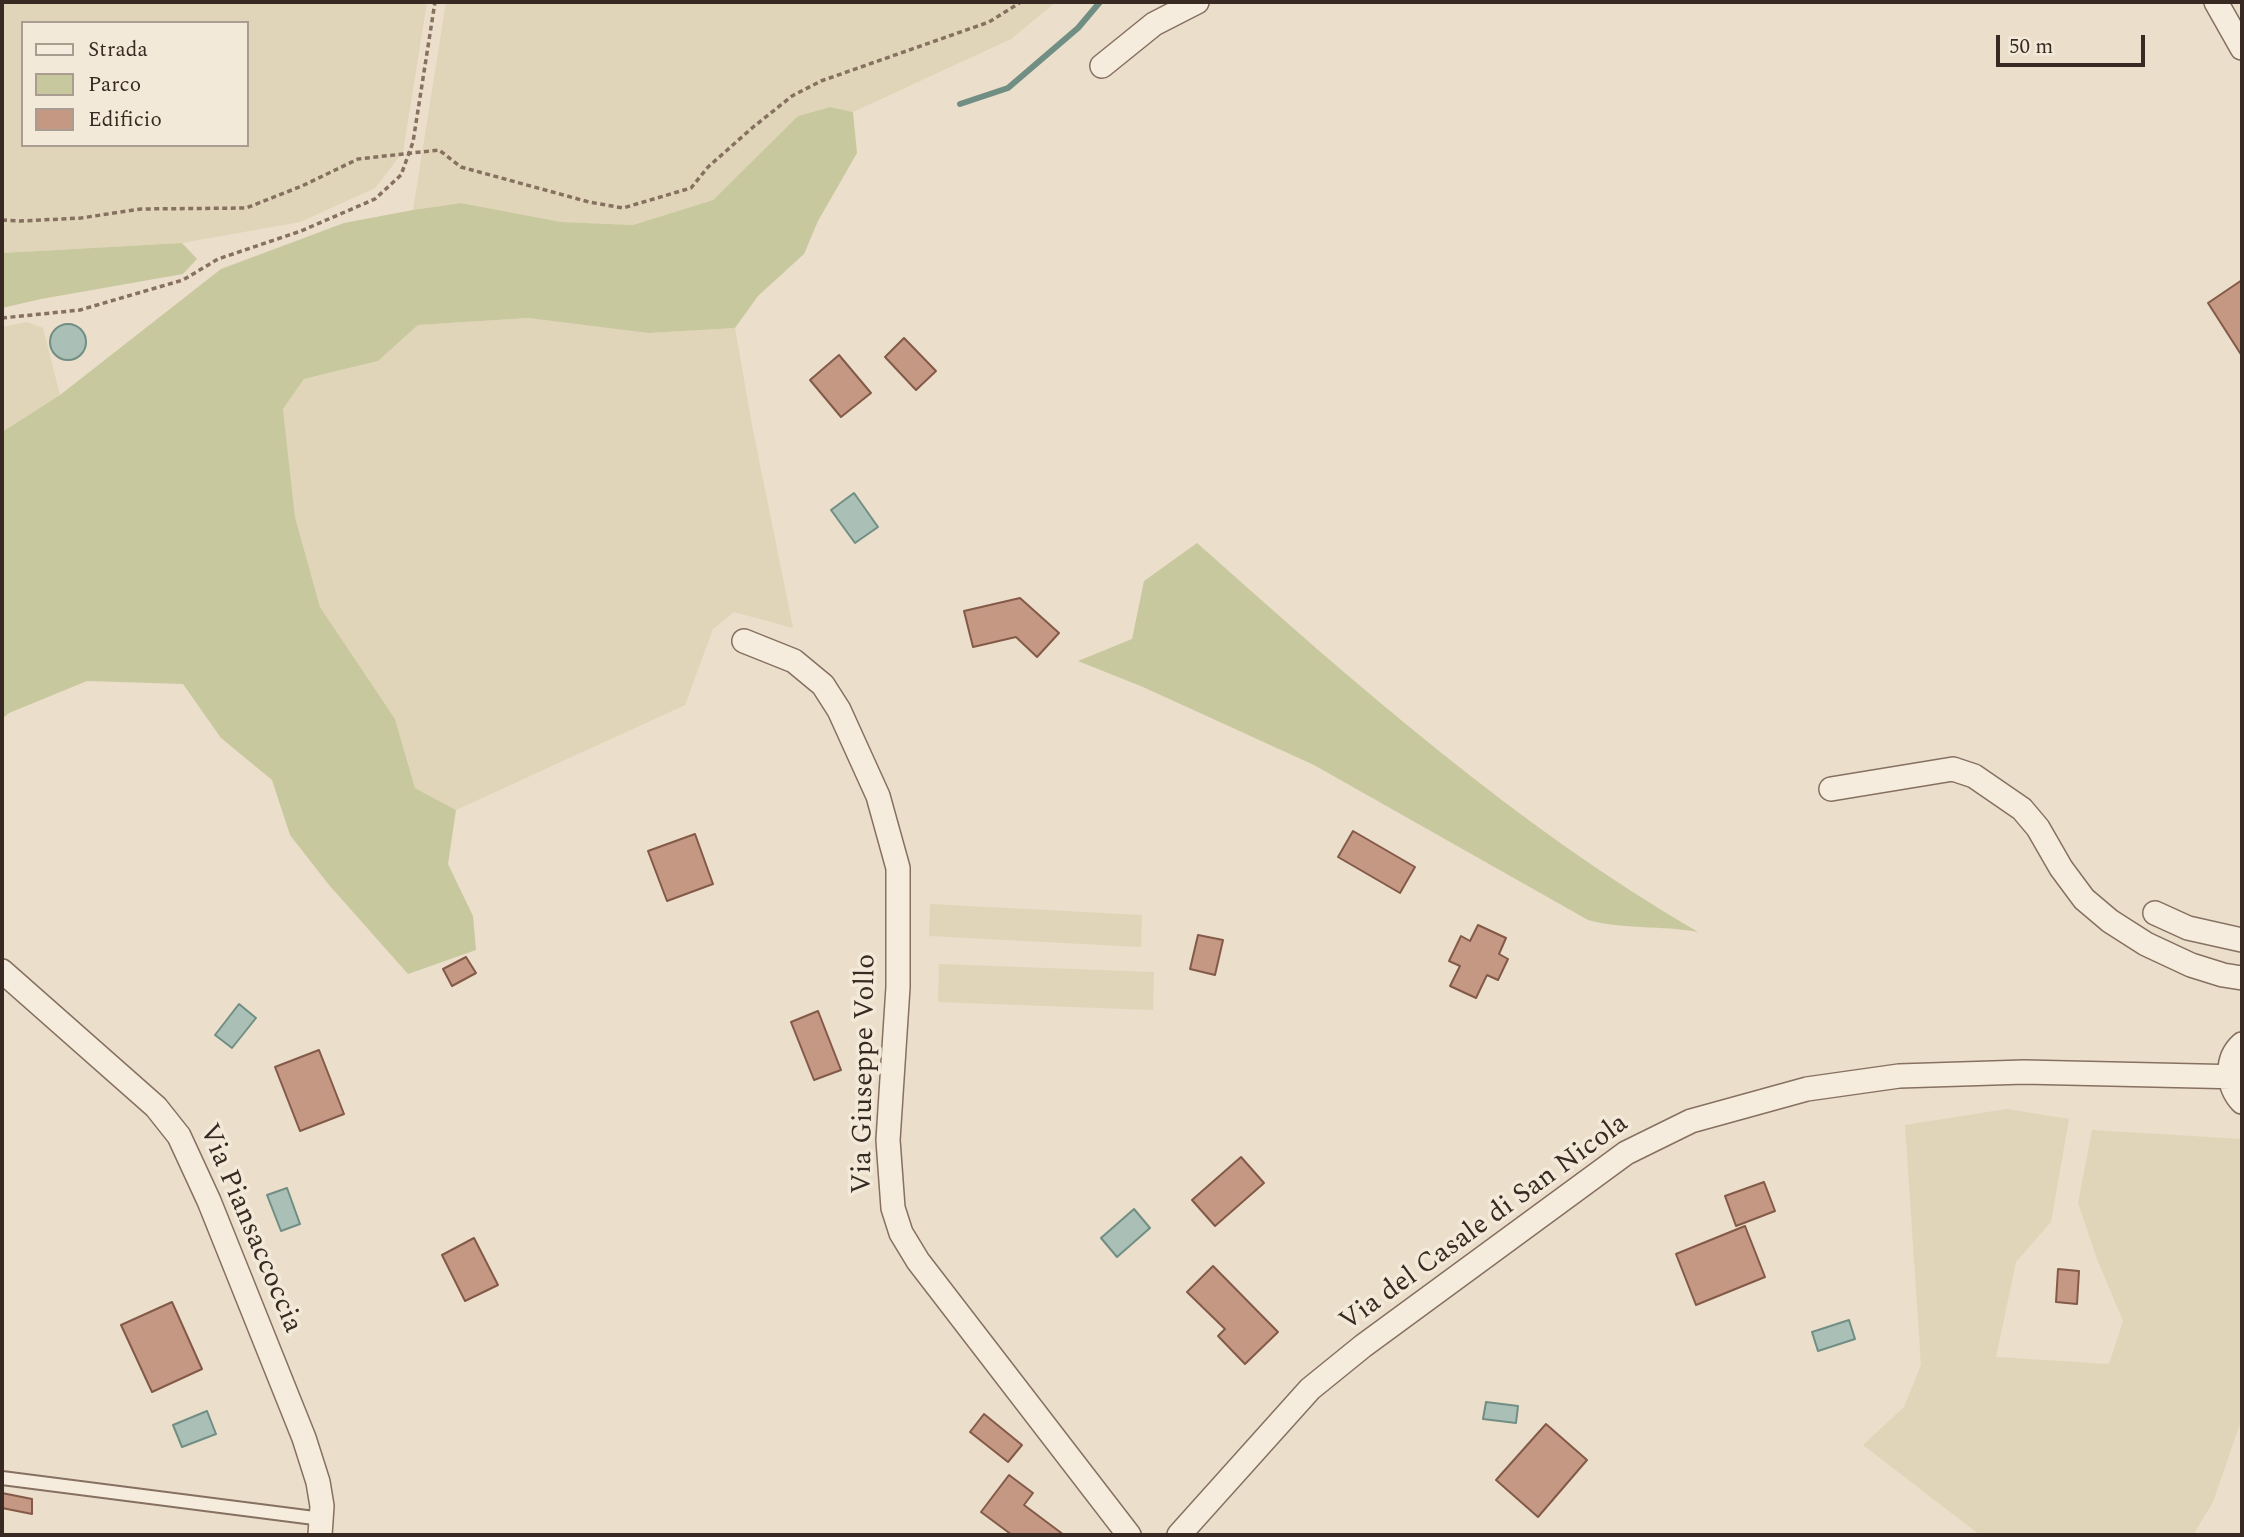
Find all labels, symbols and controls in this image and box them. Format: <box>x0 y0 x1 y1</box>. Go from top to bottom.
legend <box>21 21 248 147</box>
scale bar <box>1999 21 2148 65</box>
text: 50 m <box>2009 31 2053 63</box>
text: Strada <box>88 34 148 66</box>
text: Parco <box>88 69 141 101</box>
text: Edificio <box>88 104 162 136</box>
street label: Via Giuseppe Vollo <box>847 954 885 1194</box>
street label: Via del Casale di San Nicola <box>1334 1108 1636 1340</box>
street label: Via Piansaccoccia <box>190 1119 308 1339</box>

